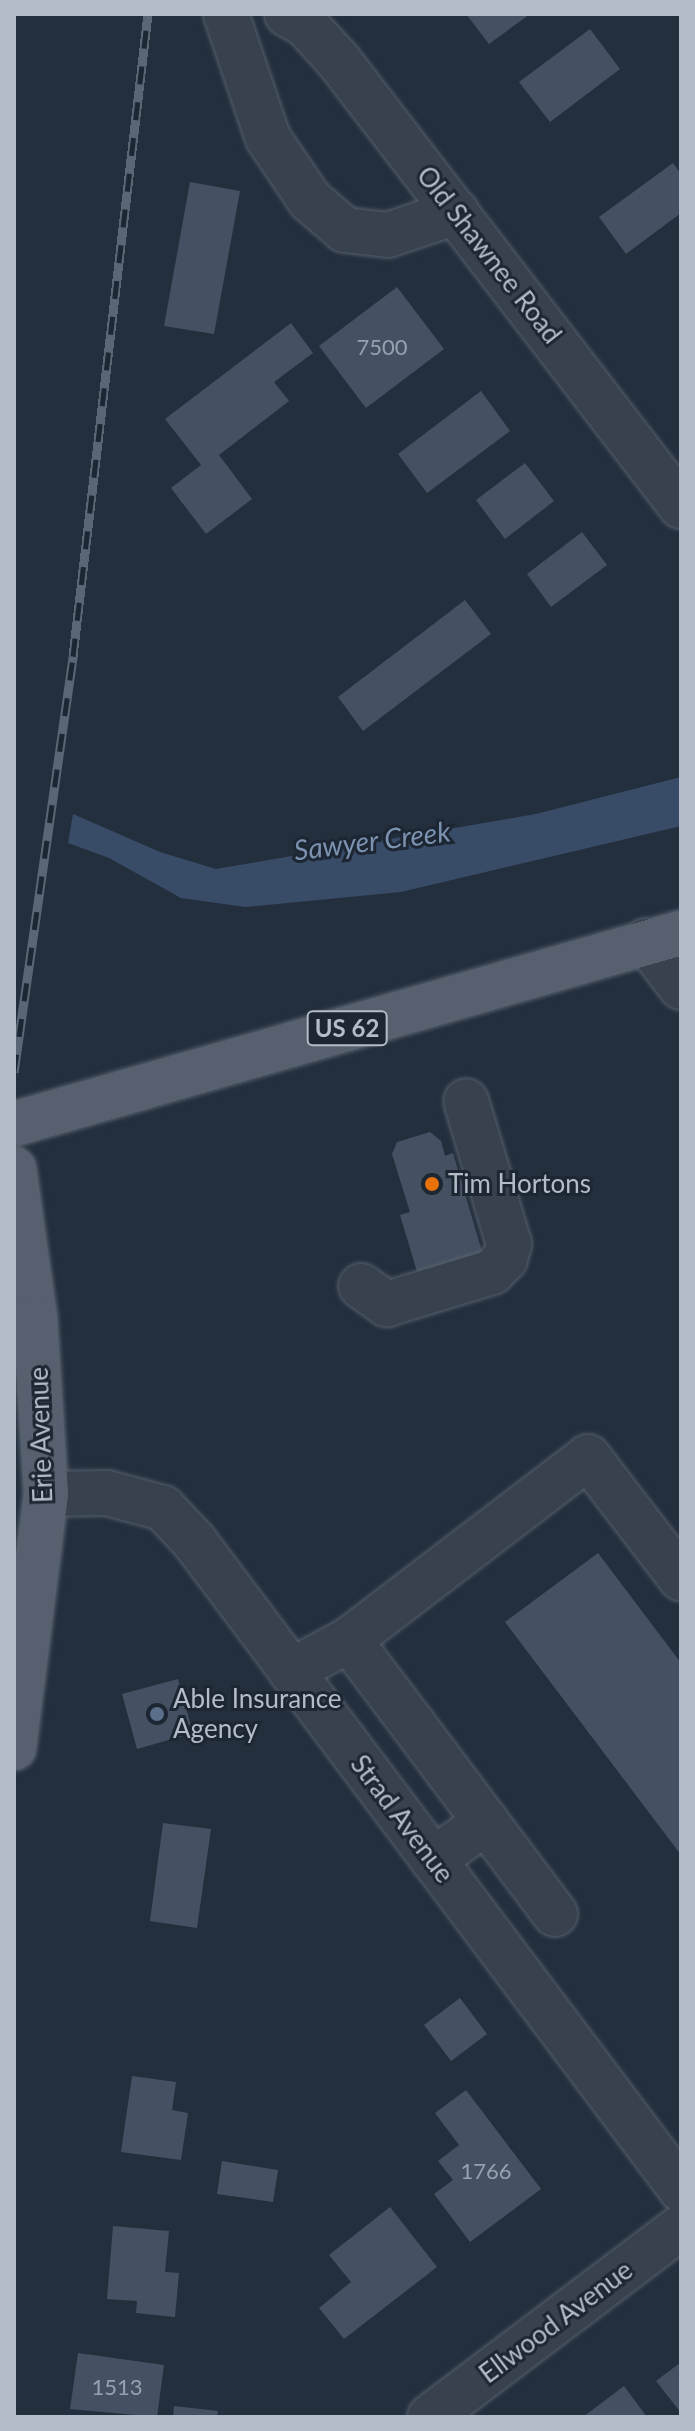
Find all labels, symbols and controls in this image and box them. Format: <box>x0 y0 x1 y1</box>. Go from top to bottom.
street label: Old Shawnee Road <box>410 160 568 350</box>
house number: 7500 <box>356 334 408 360</box>
water label: Sawyer Creek <box>292 814 452 866</box>
road number: US 62 <box>305 1008 389 1048</box>
place label: Tim Hortons <box>448 1168 591 1200</box>
marker: Tim Hortons <box>423 1175 441 1193</box>
street label: Erie Avenue <box>23 1366 59 1504</box>
place label: Able Insurance Agency <box>173 1683 342 1744</box>
marker: Able Insurance Agency <box>148 1705 166 1723</box>
street label: Strad Avenue <box>344 1749 460 1889</box>
house number: 1766 <box>460 2158 512 2184</box>
street label: Ellwood Avenue <box>473 2254 639 2390</box>
house number: 1513 <box>91 2374 143 2400</box>

